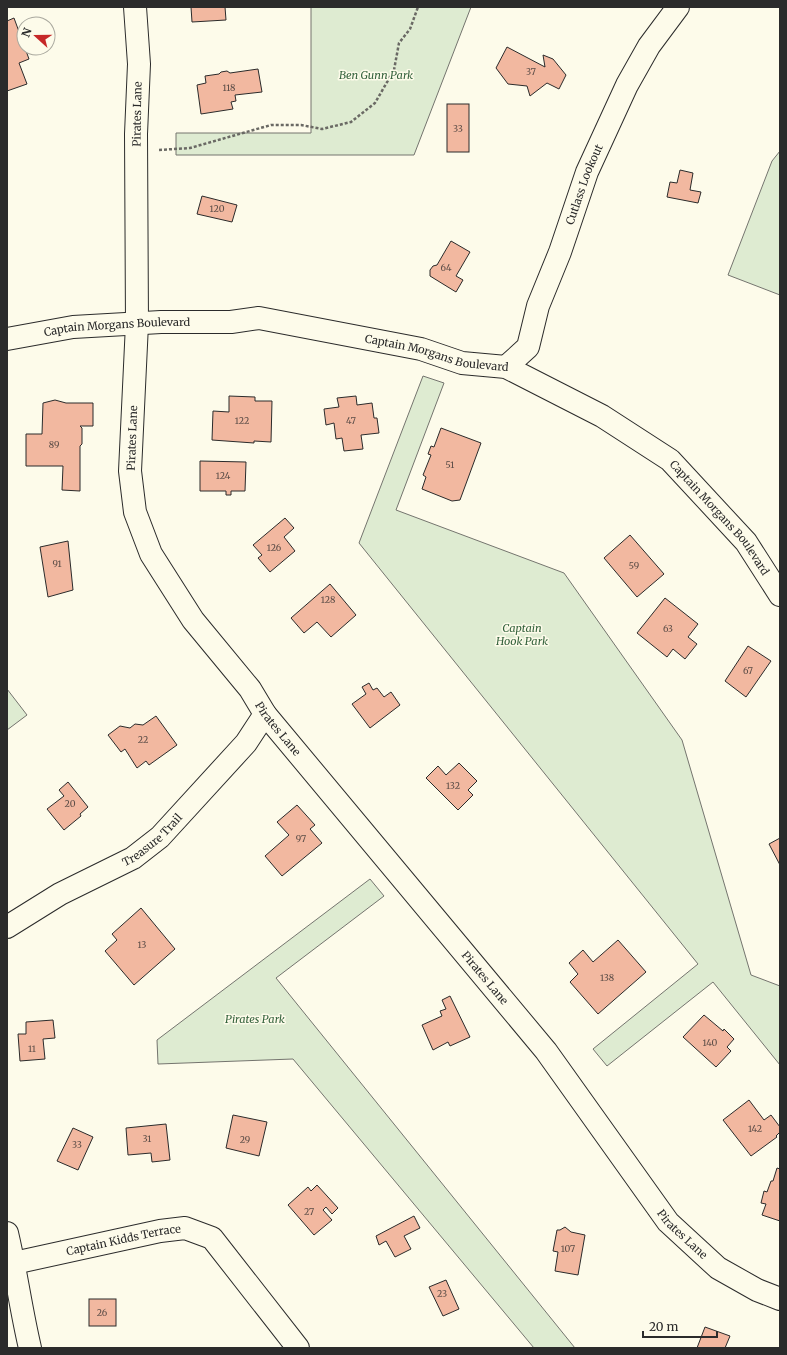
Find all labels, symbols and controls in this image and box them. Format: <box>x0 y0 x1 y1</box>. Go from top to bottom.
north arrow <box>16 16 56 56</box>
text: N <box>19 26 35 39</box>
house number: 37 <box>526 66 536 77</box>
park label: Ben Gunn Park <box>339 68 413 82</box>
street label: Pirates Lane <box>129 81 145 147</box>
house number: 118 <box>223 82 235 93</box>
house number: 33 <box>453 123 463 134</box>
street label: Cutlass Lookout <box>563 141 606 227</box>
house number: 120 <box>210 203 225 214</box>
house number: 64 <box>441 262 452 273</box>
street label: Captain Morgans Boulevard <box>43 315 191 339</box>
street label: Captain Morgans Boulevard <box>364 331 509 374</box>
street label: Pirates Lane <box>124 405 140 471</box>
house number: 122 <box>235 415 249 426</box>
house number: 47 <box>346 415 356 426</box>
house number: 89 <box>49 439 59 450</box>
street label: Captain Morgans Boulevard <box>667 457 773 578</box>
house number: 51 <box>446 459 454 470</box>
house number: 124 <box>216 470 231 481</box>
house number: 126 <box>267 542 282 553</box>
house number: 91 <box>52 558 62 569</box>
house number: 59 <box>629 560 639 571</box>
house number: 128 <box>321 594 335 605</box>
park label: Captain Hook Park <box>495 621 548 648</box>
house number: 63 <box>663 623 673 634</box>
house number: 67 <box>743 665 753 676</box>
street label: Pirates Lane <box>252 699 304 759</box>
house number: 22 <box>138 734 148 745</box>
house number: 132 <box>446 780 460 791</box>
house number: 20 <box>65 798 76 809</box>
street label: Treasure Trail <box>120 810 185 869</box>
house number: 97 <box>296 833 306 844</box>
house number: 13 <box>138 939 146 950</box>
street label: Pirates Lane <box>459 948 511 1008</box>
house number: 138 <box>600 972 614 983</box>
park label: Pirates Park <box>225 1012 285 1026</box>
house number: 140 <box>703 1037 718 1048</box>
house number: 11 <box>28 1043 36 1054</box>
house number: 142 <box>748 1123 762 1134</box>
house number: 31 <box>143 1133 151 1144</box>
house number: 29 <box>240 1134 250 1145</box>
house number: 33 <box>72 1139 82 1150</box>
house number: 27 <box>304 1206 314 1217</box>
street label: Pirates Lane <box>654 1207 711 1262</box>
street label: Captain Kidds Terrace <box>65 1222 182 1258</box>
house number: 107 <box>561 1243 575 1254</box>
house number: 23 <box>437 1288 447 1299</box>
house number: 26 <box>97 1307 108 1318</box>
scale bar <box>643 1313 717 1339</box>
text: 20 m <box>649 1319 678 1334</box>

